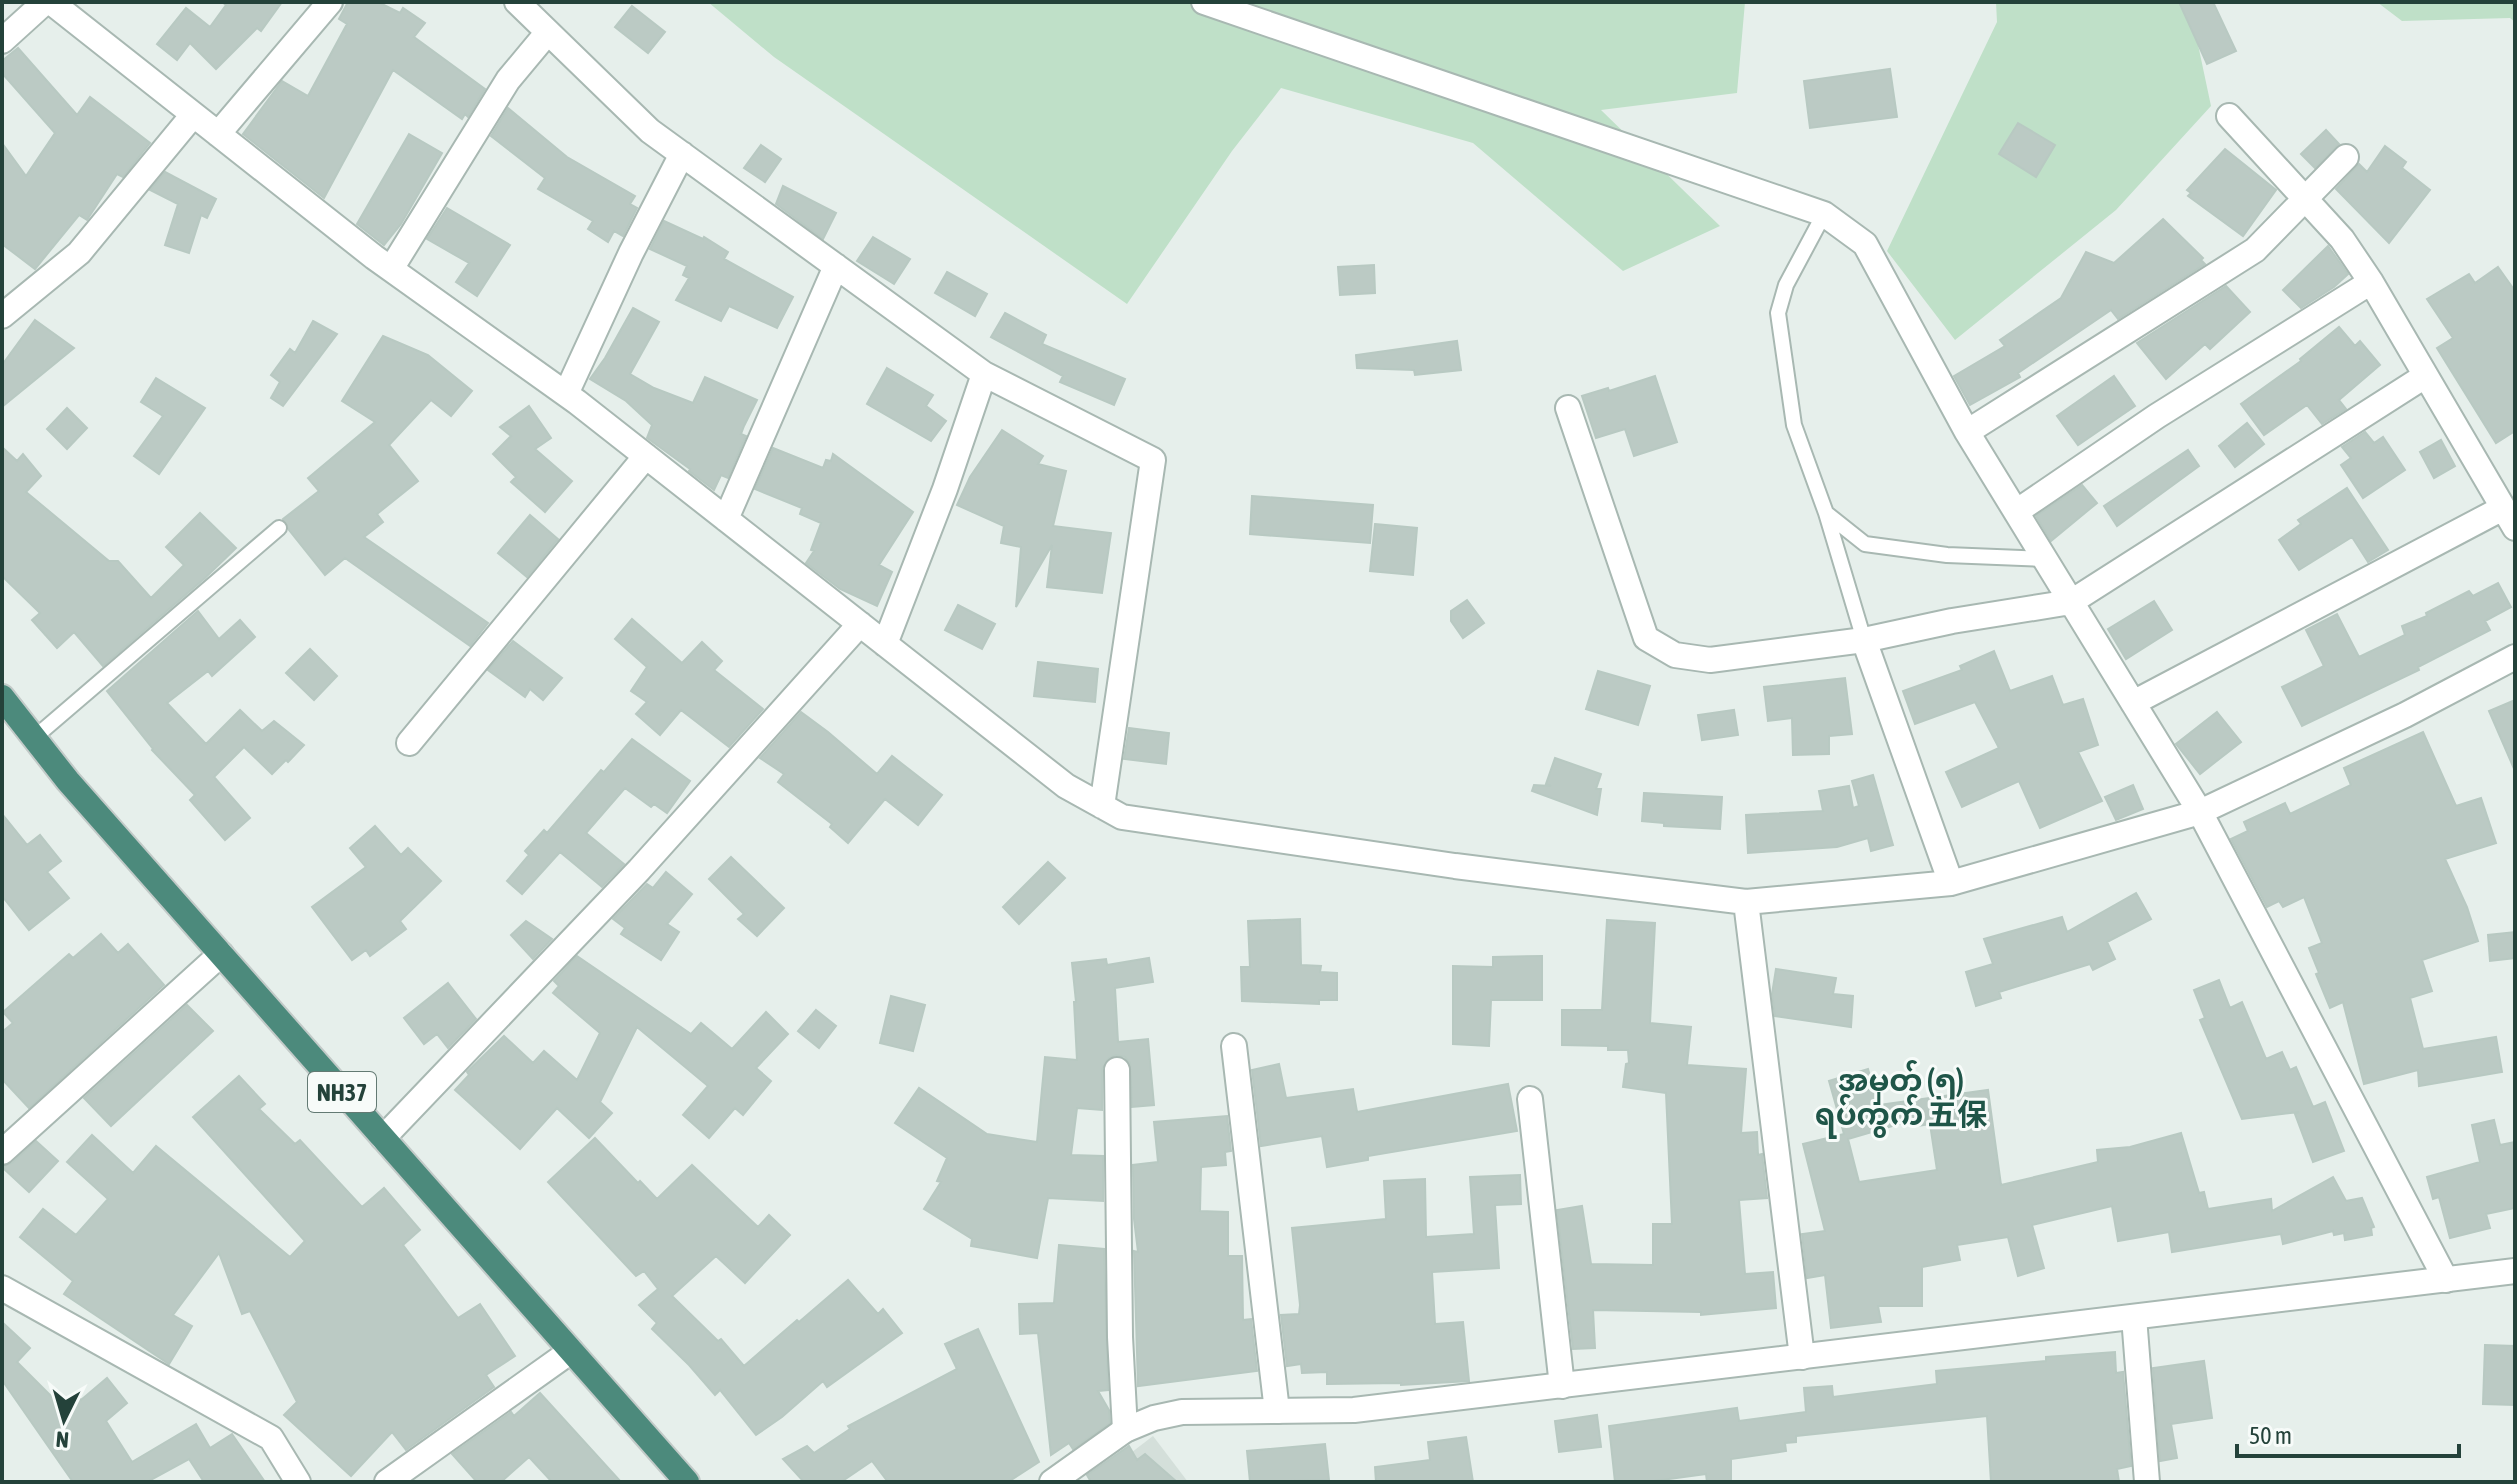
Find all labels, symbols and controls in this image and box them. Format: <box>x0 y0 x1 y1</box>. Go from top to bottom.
district label: အမှတ် (၅) ရပ်ကွက် 五保 <box>1815 1060 1987 1139</box>
road number: NH37 <box>308 1072 376 1112</box>
north arrow <box>24 1380 104 1460</box>
scale bar <box>2237 1408 2459 1458</box>
text: 50 m <box>2249 1422 2292 1449</box>
text: N <box>55 1426 70 1453</box>

